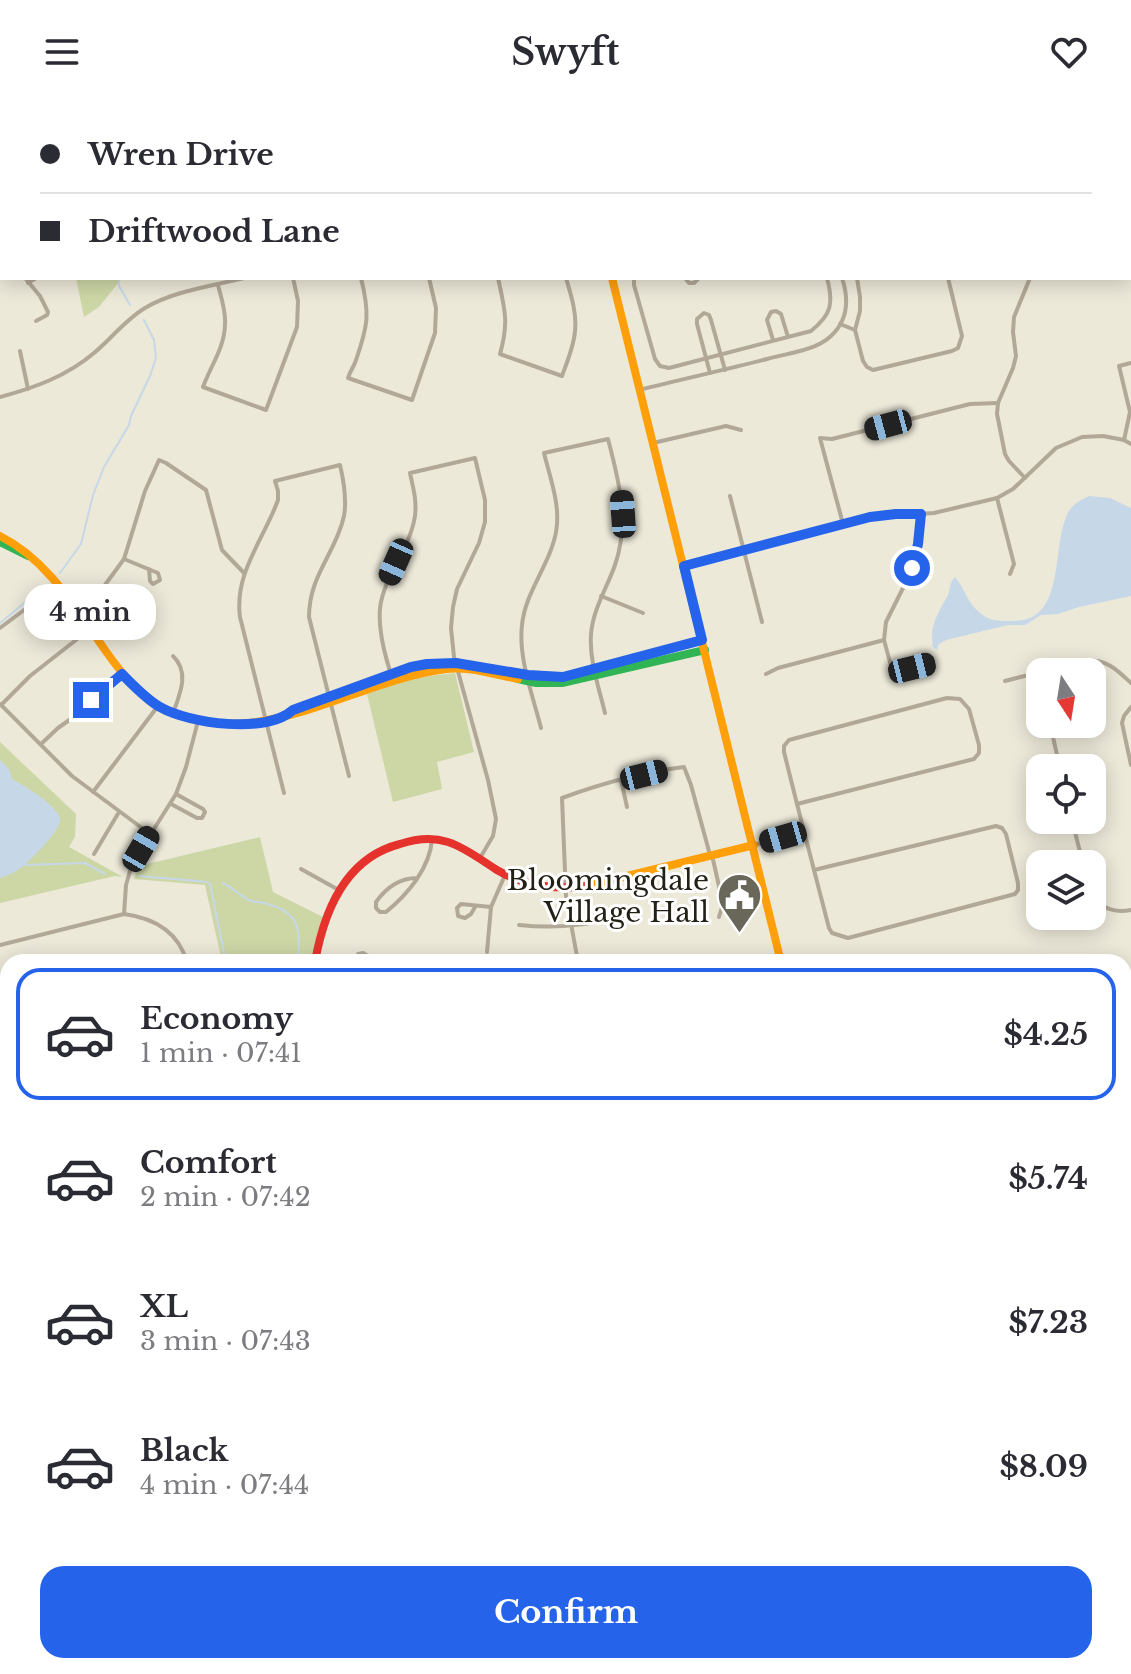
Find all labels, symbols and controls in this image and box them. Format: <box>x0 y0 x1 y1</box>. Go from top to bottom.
icon: menu <box>40 30 84 74</box>
text: Swyft <box>511 30 620 75</box>
icon: heart <box>1047 30 1091 74</box>
text: Wren Drive <box>88 136 274 173</box>
text: Driftwood Lane <box>88 213 340 250</box>
car <box>862 407 914 443</box>
car <box>609 489 637 539</box>
car <box>375 535 417 589</box>
route start <box>894 550 930 586</box>
callout: 4 min <box>25 584 157 640</box>
text: 4 min <box>49 596 131 628</box>
car <box>886 651 938 685</box>
north arrow <box>1026 658 1106 738</box>
map controls <box>1026 658 1106 930</box>
route end <box>73 682 109 718</box>
button: locate <box>1026 754 1106 834</box>
car <box>618 758 670 792</box>
car <box>757 819 809 855</box>
car <box>119 822 163 876</box>
button: layers <box>1026 850 1106 930</box>
place label: Bloomingdale Village Hall <box>507 863 709 930</box>
public building icon: Bloomingdale Village Hall <box>716 872 764 935</box>
icon: car <box>44 998 116 1070</box>
text: Economy <box>140 1000 293 1037</box>
text: $4.25 <box>1004 1016 1088 1053</box>
text: 1 min · 07:41 <box>140 1037 302 1069</box>
icon: car <box>44 1142 116 1214</box>
text: Comfort <box>140 1144 277 1181</box>
text: $5.74 <box>1009 1160 1088 1197</box>
text: 2 min · 07:42 <box>140 1181 311 1213</box>
icon: car <box>44 1286 116 1358</box>
text: XL <box>140 1288 188 1325</box>
text: $7.23 <box>1008 1304 1088 1341</box>
text: 3 min · 07:43 <box>140 1325 311 1357</box>
icon: car <box>44 1430 116 1502</box>
text: Black <box>140 1432 228 1469</box>
text: $8.09 <box>1000 1448 1088 1485</box>
text: 4 min · 07:44 <box>140 1469 309 1501</box>
button: Confirm <box>40 1566 1092 1658</box>

